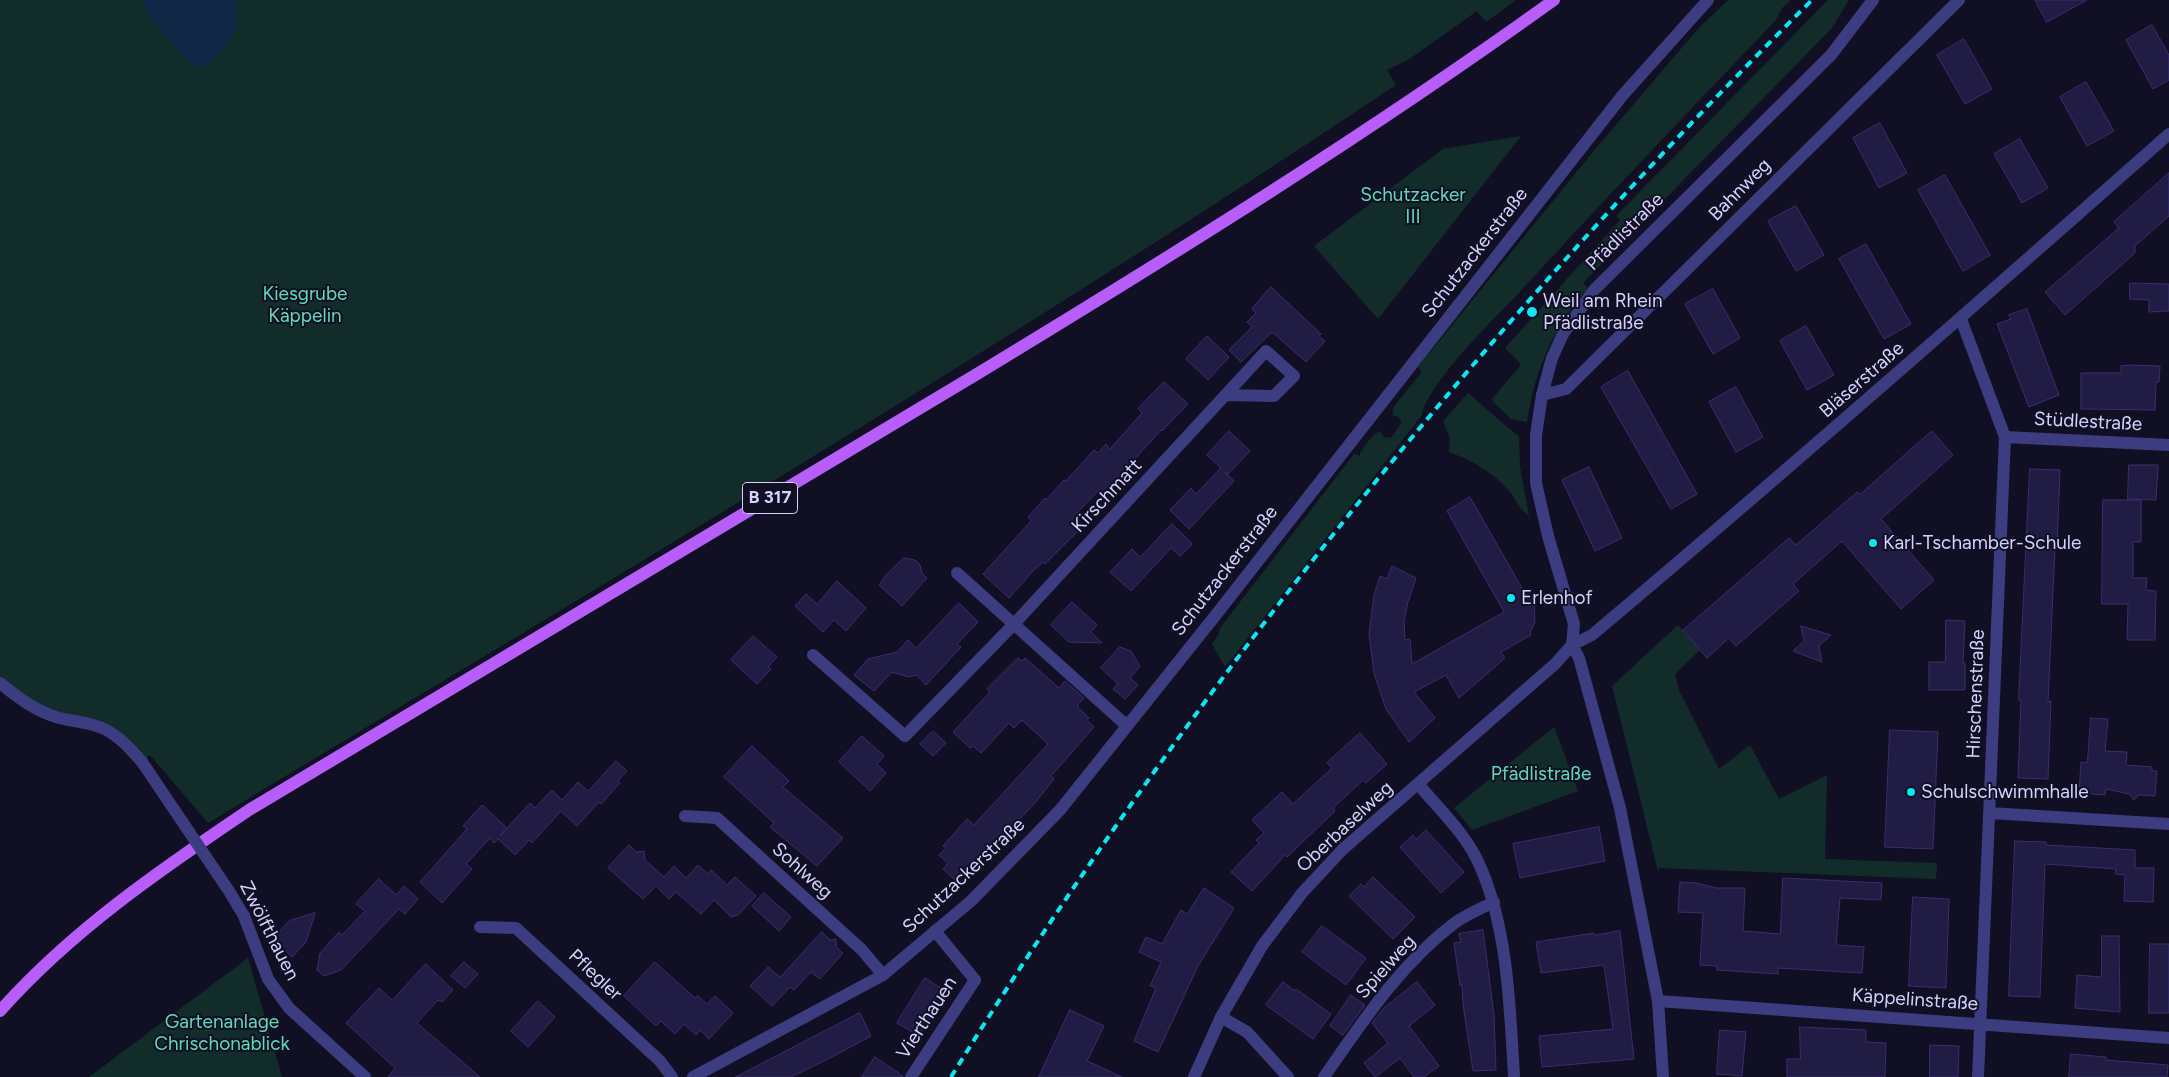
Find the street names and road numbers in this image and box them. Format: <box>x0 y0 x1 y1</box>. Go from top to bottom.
street label: Bahnweg <box>1704 154 1776 226</box>
street label: Schutzackerstraße <box>1417 183 1533 323</box>
street label: Pfädlistraße <box>1581 188 1669 276</box>
street label: Bläserstraße <box>1815 337 1909 423</box>
street label: Stüdlestraße <box>2033 408 2143 436</box>
street label: Kirschmatt <box>1067 454 1147 538</box>
road number: B 317 <box>742 482 798 514</box>
street label: Schutzackerstraße <box>1167 501 1283 641</box>
street label: Hirschenstraße <box>1962 629 1990 759</box>
street label: Oberbaselweg <box>1292 777 1398 877</box>
street label: Schutzackerstraße <box>898 814 1030 938</box>
street label: Sohlweg <box>767 838 837 904</box>
street label: Zwölfthauen <box>234 878 304 984</box>
street label: Spielweg <box>1351 930 1421 1004</box>
street label: Pflegler <box>564 945 626 1005</box>
street label: Vierthauen <box>892 973 962 1063</box>
street label: Käppelinstraße <box>1851 984 1979 1016</box>

